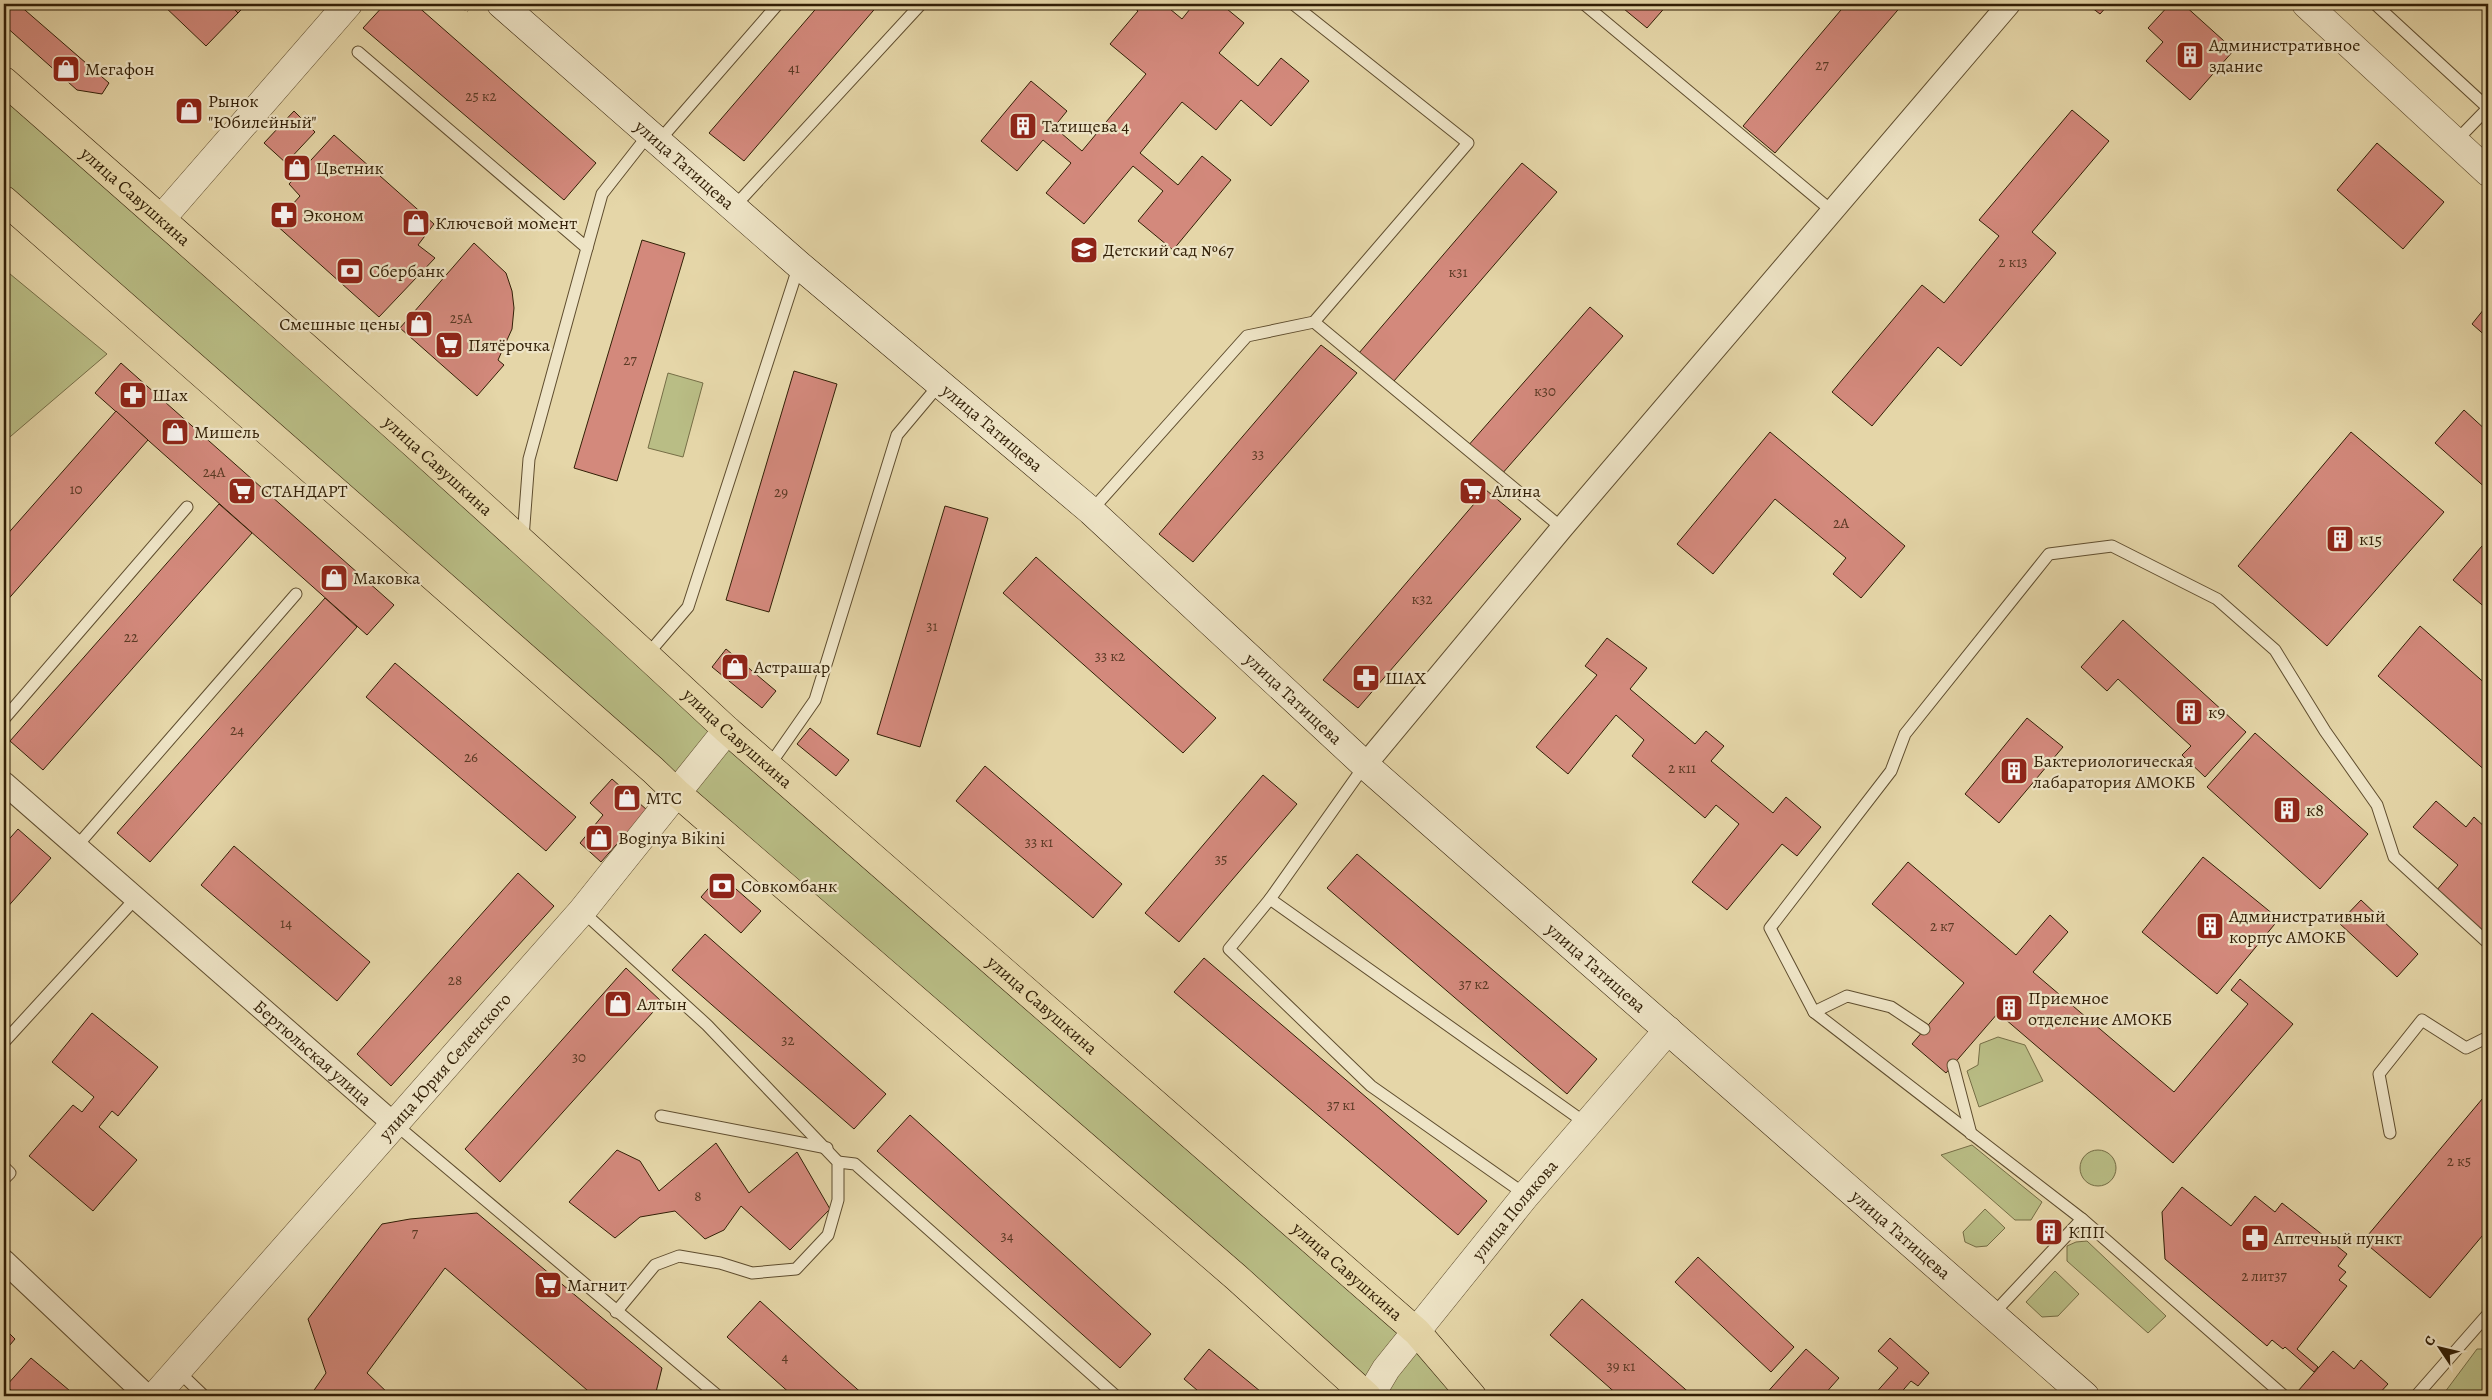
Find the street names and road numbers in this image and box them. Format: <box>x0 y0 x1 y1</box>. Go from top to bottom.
street label: улица Татищева <box>629 114 740 216</box>
street label: улица Савушкина <box>74 141 196 252</box>
street label: улица Татищева <box>936 378 1049 478</box>
street label: улица Савушкина <box>378 409 498 522</box>
street label: улица Татищева <box>1239 647 1348 751</box>
street label: улица Савушкина <box>677 682 798 794</box>
street label: улица Татищева <box>1540 917 1652 1018</box>
street label: улица Савушкина <box>981 950 1103 1060</box>
street label: улица Юрия Селенского <box>373 988 517 1146</box>
street label: Бертюльская улица <box>248 995 377 1112</box>
street label: улица Полякова <box>1466 1154 1564 1266</box>
street label: улица Татищева <box>1845 1184 1956 1285</box>
street label: улица Савушкина <box>1286 1216 1408 1327</box>

